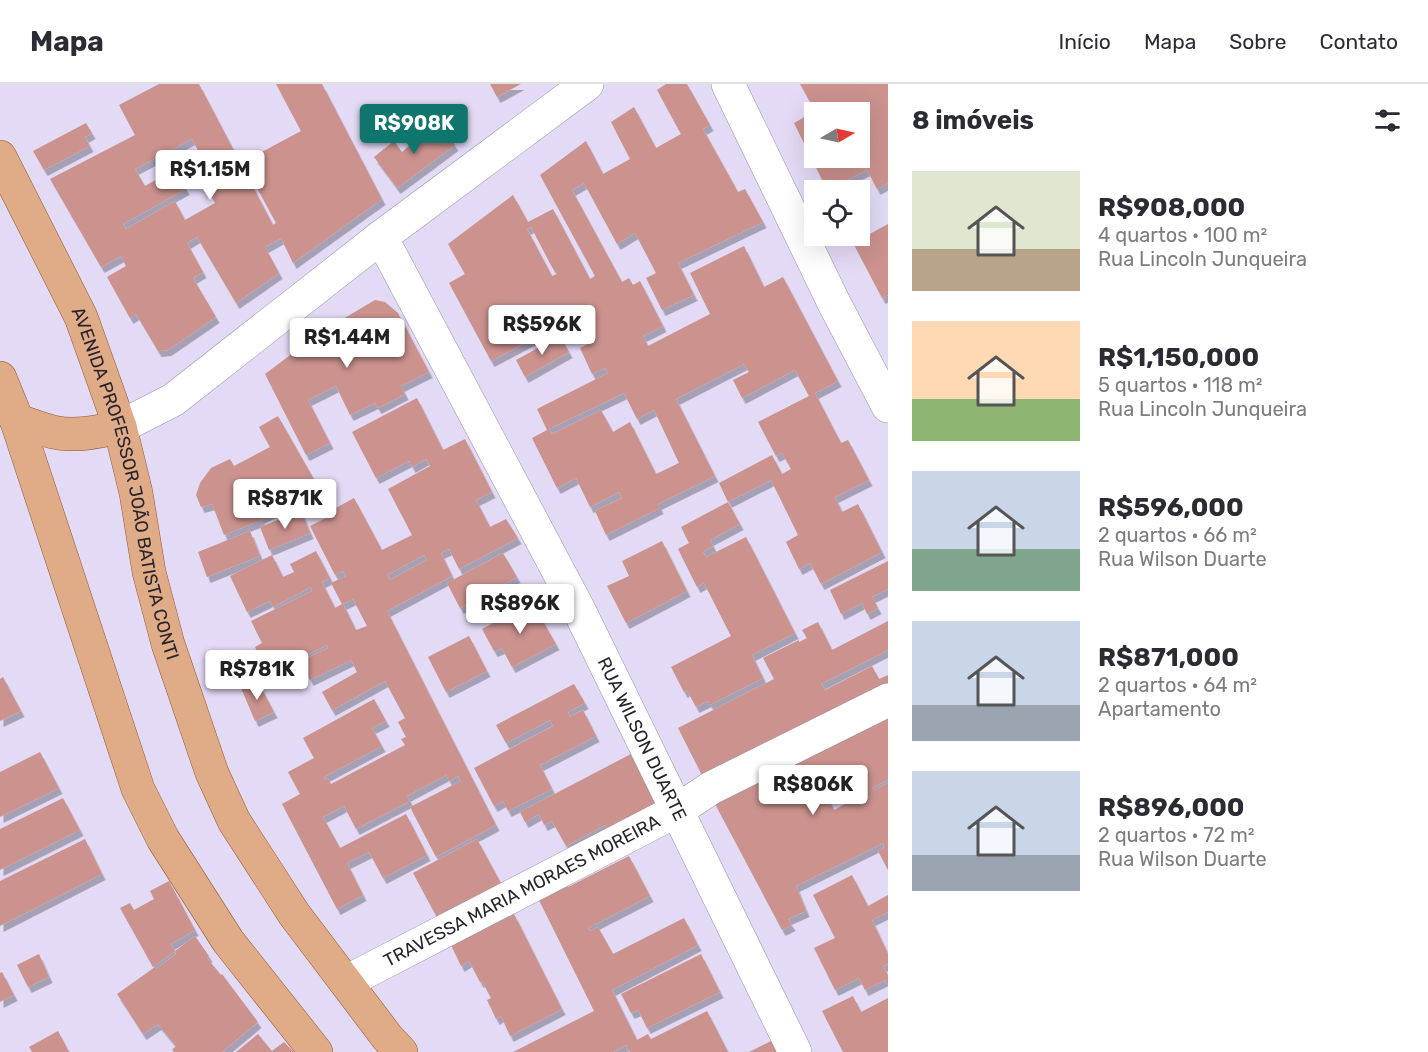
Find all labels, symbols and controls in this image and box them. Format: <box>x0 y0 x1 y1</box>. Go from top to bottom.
text: Mapa <box>30 25 104 58</box>
text: Início <box>1059 29 1111 54</box>
text: Mapa <box>1144 29 1196 54</box>
text: Sobre <box>1229 29 1286 54</box>
text: Contato <box>1319 29 1398 54</box>
north arrow <box>804 102 870 168</box>
map controls <box>804 102 870 246</box>
pin: R$908K <box>365 104 463 155</box>
icon: filters <box>1371 104 1404 137</box>
text: 8 imóveis <box>912 105 1034 136</box>
text: R$908K <box>374 111 454 135</box>
pin: R$1.15M <box>155 150 265 201</box>
text: R$1.15M <box>170 157 250 181</box>
button: locate <box>804 180 870 246</box>
text: R$908,000 <box>1098 192 1245 223</box>
icon: home <box>960 195 1032 267</box>
text: 4 quartos · 100 m² <box>1098 223 1267 247</box>
text: Rua Lincoln Junqueira <box>1098 247 1307 271</box>
street label: AVENIDA PROFESSOR JOÃO BATISTA CONTI <box>67 303 184 663</box>
pin: R$596K <box>493 305 591 356</box>
text: R$596K <box>502 312 582 336</box>
pin: R$1.44M <box>292 318 402 369</box>
text: R$1.44M <box>304 325 390 349</box>
text: R$1,150,000 <box>1098 342 1259 373</box>
icon: home <box>960 345 1032 417</box>
text: 5 quartos · 118 m² <box>1098 373 1263 397</box>
text: Rua Lincoln Junqueira <box>1098 397 1307 421</box>
pin: R$871K <box>236 479 334 530</box>
text: R$871K <box>247 486 323 510</box>
text: R$596,000 <box>1098 492 1244 523</box>
icon: home <box>960 495 1032 567</box>
text: 2 quartos · 66 m² <box>1098 523 1257 547</box>
text: Rua Wilson Duarte <box>1098 547 1267 571</box>
pin: R$896K <box>471 584 569 635</box>
text: R$896K <box>480 591 560 615</box>
text: R$871,000 <box>1098 642 1239 673</box>
icon: home <box>960 645 1032 717</box>
pin: R$781K <box>208 650 306 701</box>
street label: RUA WILSON DUARTE <box>593 654 691 825</box>
text: R$781K <box>219 657 295 681</box>
text: 2 quartos · 64 m² <box>1098 673 1257 697</box>
text: Apartamento <box>1098 697 1221 721</box>
pin: R$806K <box>764 765 862 816</box>
text: R$806K <box>773 772 853 796</box>
text: R$896,000 <box>1098 792 1245 823</box>
icon: home <box>960 795 1032 867</box>
street label: TRAVESSA MARIA MORAES MOREIRA <box>380 810 664 972</box>
text: 2 quartos · 72 m² <box>1098 823 1255 847</box>
text: Rua Wilson Duarte <box>1098 847 1267 871</box>

